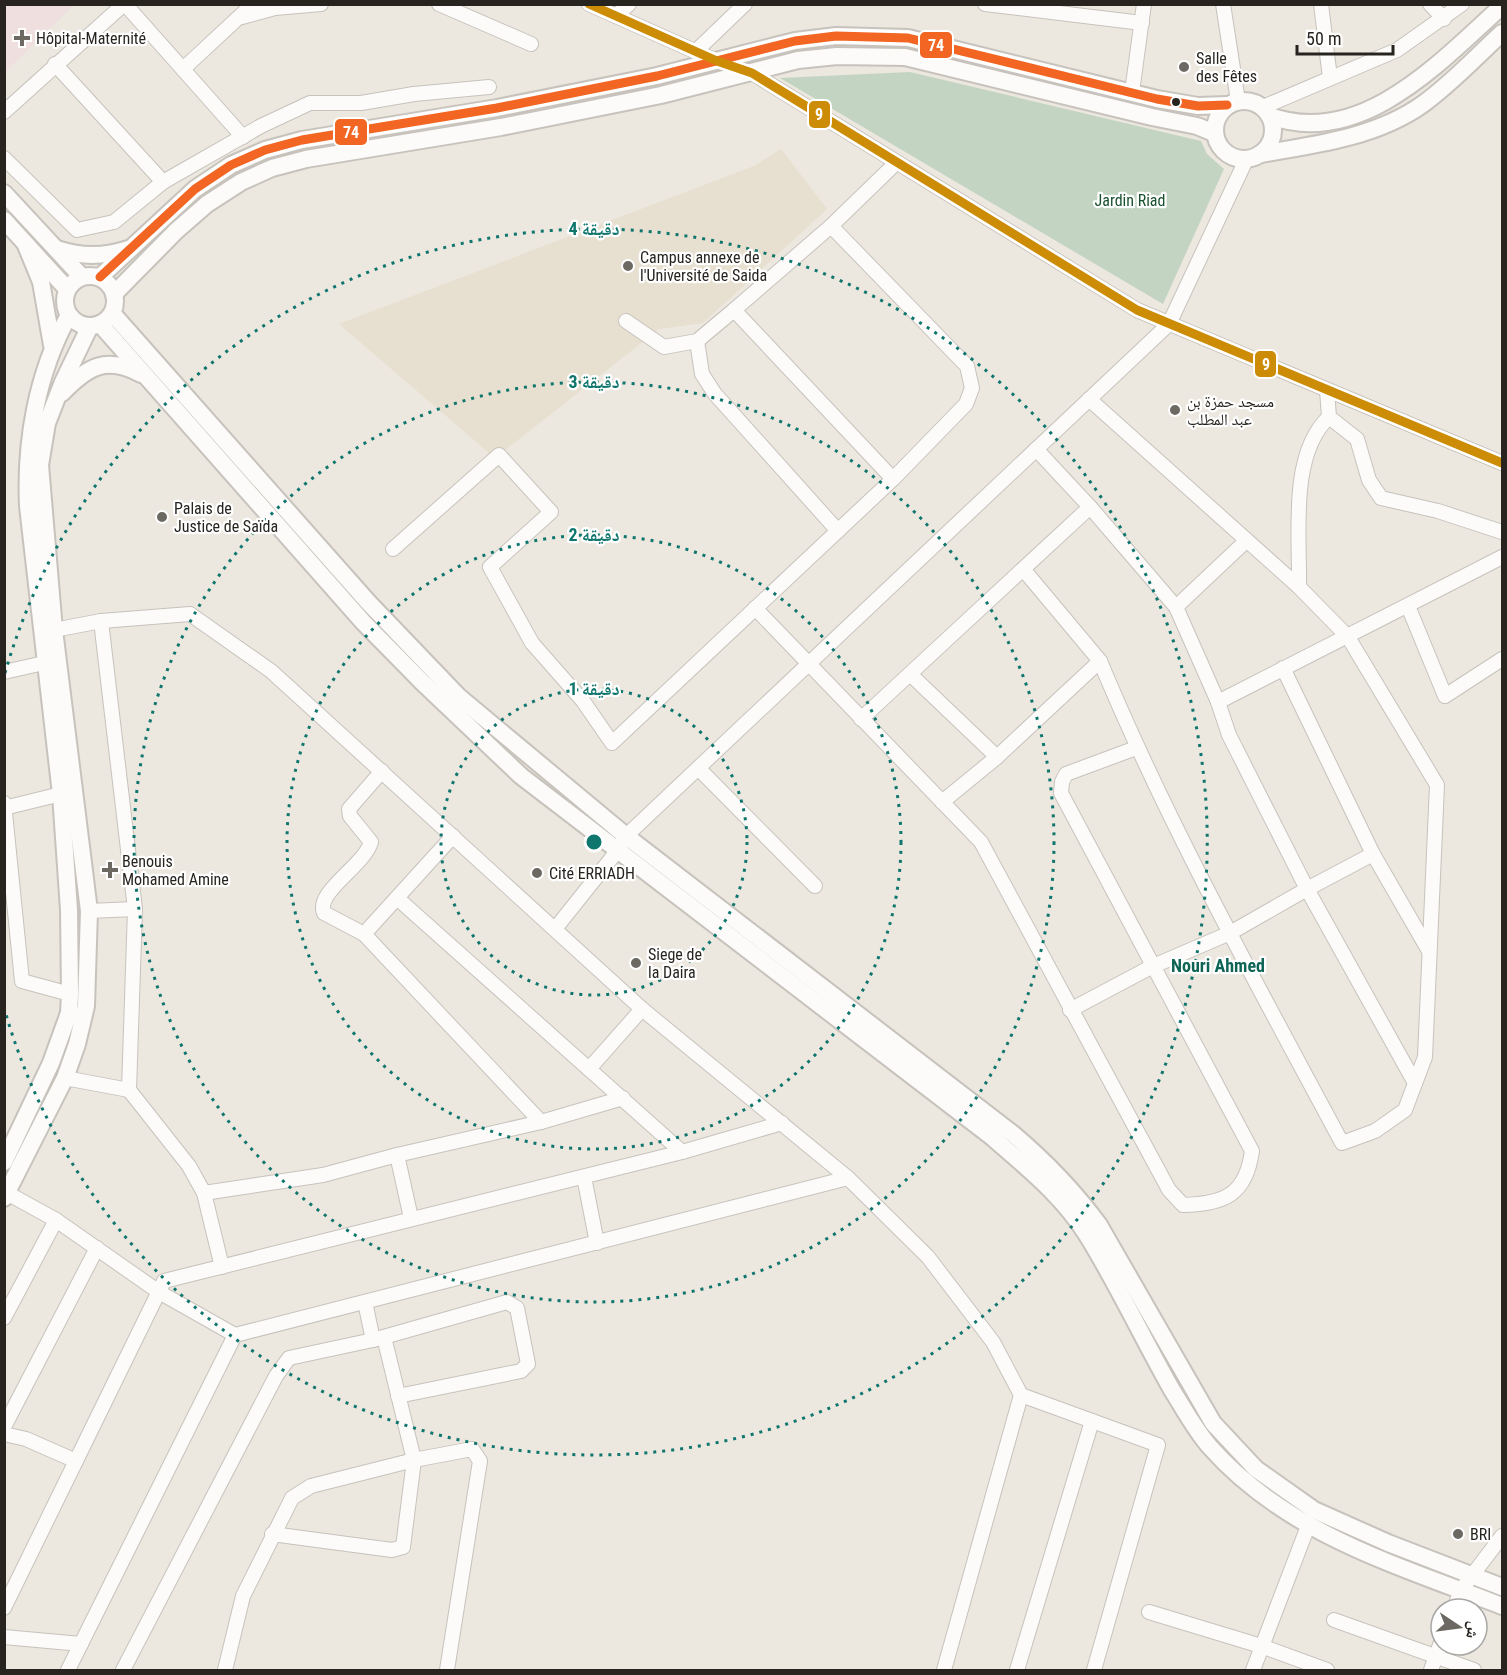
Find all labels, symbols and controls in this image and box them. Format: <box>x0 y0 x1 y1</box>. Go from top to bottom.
scale bar <box>1297 18 1393 56</box>
text: 50 m <box>1306 28 1341 49</box>
marker: Hôpital-Maternité <box>13 29 31 47</box>
place label: Hôpital-Maternité <box>36 29 146 48</box>
line badge: 74 <box>919 31 953 59</box>
text: 74 <box>928 36 944 55</box>
place label: Salle des Fêtes <box>1196 49 1257 86</box>
marker: Salle des Fêtes <box>1177 60 1191 74</box>
unlabelled marker <box>1170 96 1182 108</box>
line badge: 9 <box>808 100 831 129</box>
text: 9 <box>815 105 823 124</box>
line badge: 74 <box>334 118 368 146</box>
text: 74 <box>343 123 359 142</box>
park label: Jardin Riad <box>1095 191 1165 210</box>
text: 4 دقيقة <box>568 218 620 239</box>
place label: Campus annexe de l'Université de Saida <box>640 248 767 285</box>
marker: Campus annexe de l'Université de Saida <box>621 259 635 273</box>
line badge: 9 <box>1254 350 1277 378</box>
text: 9 <box>1262 355 1270 374</box>
text: 3 دقيقة <box>568 371 620 392</box>
place label: مسجد حمزة بن عبد المطلب <box>1187 392 1274 429</box>
marker: مسجد حمزة بن عبد المطلب <box>1168 403 1182 417</box>
place label: Palais de Justice de Saïda <box>174 499 278 536</box>
marker: Palais de Justice de Saïda <box>155 510 169 524</box>
text: 2 دقيقة <box>568 524 620 545</box>
text: 1 دقيقة <box>568 678 620 699</box>
centre of rings <box>584 832 604 852</box>
place label: Benouis Mohamed Amine <box>122 852 229 889</box>
marker: Benouis Mohamed Amine <box>103 863 117 877</box>
place label: Cité ERRIADH <box>549 864 635 883</box>
marker: Cité ERRIADH <box>530 866 544 880</box>
place label: Siege de la Daira <box>648 945 702 982</box>
district label: Nouri Ahmed <box>1171 955 1265 976</box>
marker: Siege de la Daira <box>629 956 643 970</box>
place label: BRI <box>1470 1525 1491 1544</box>
marker: BRI <box>1451 1527 1465 1541</box>
north arrow <box>1429 1597 1489 1657</box>
text: ش <box>1462 1620 1484 1641</box>

